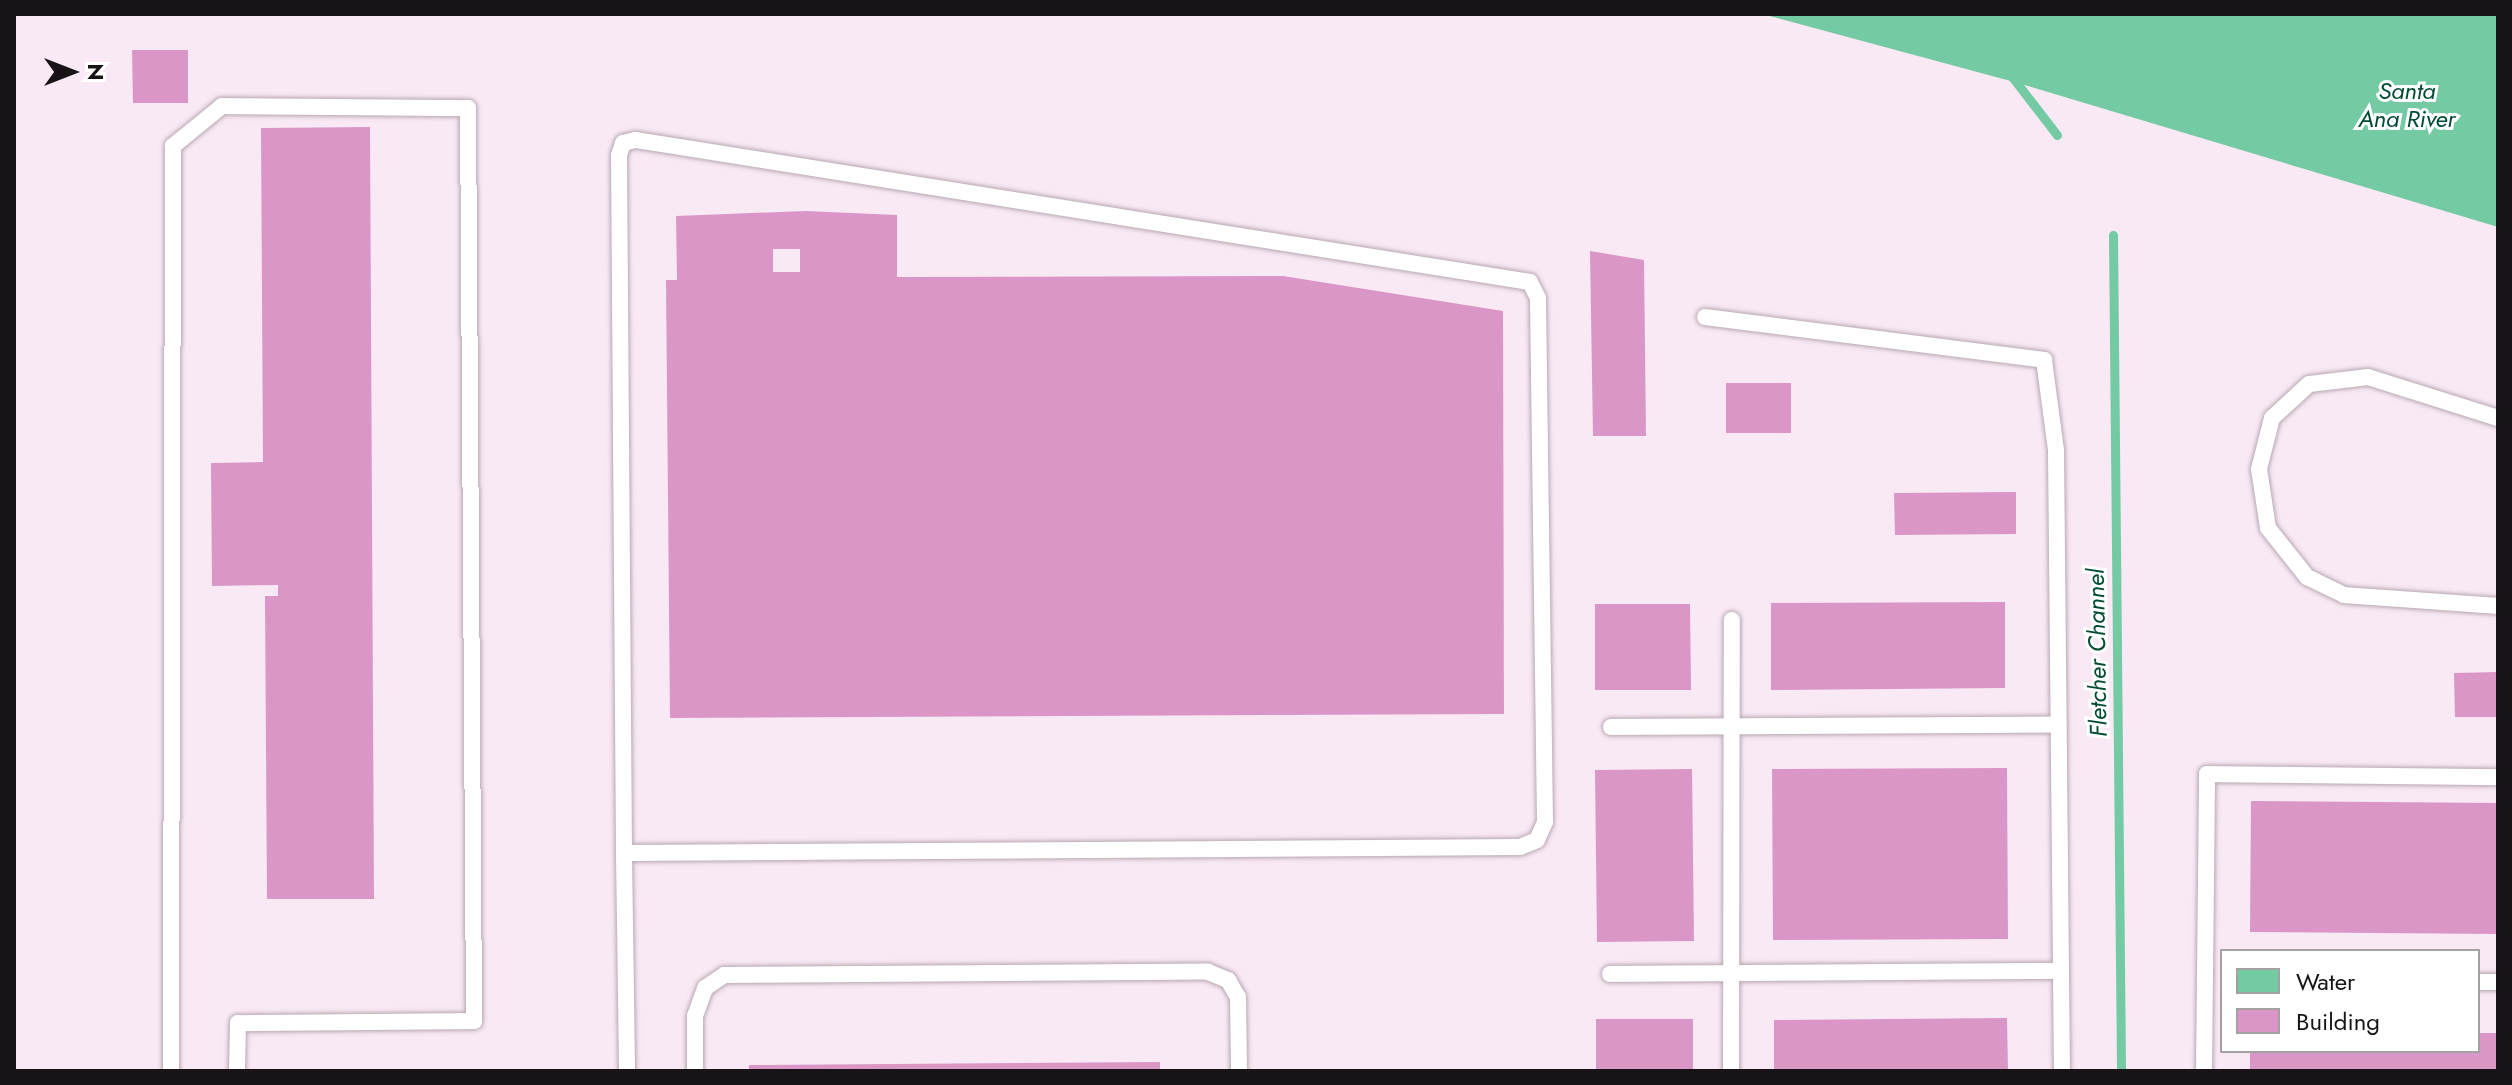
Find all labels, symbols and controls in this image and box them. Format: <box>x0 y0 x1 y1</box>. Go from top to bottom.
north arrow <box>32 32 112 112</box>
text: N <box>80 63 112 81</box>
water label: Santa Ana River <box>2358 77 2456 133</box>
water label: Fletcher Channel <box>2081 569 2113 737</box>
legend <box>2220 949 2480 1053</box>
text: Water <box>2296 964 2355 999</box>
text: Building <box>2296 1004 2380 1039</box>

